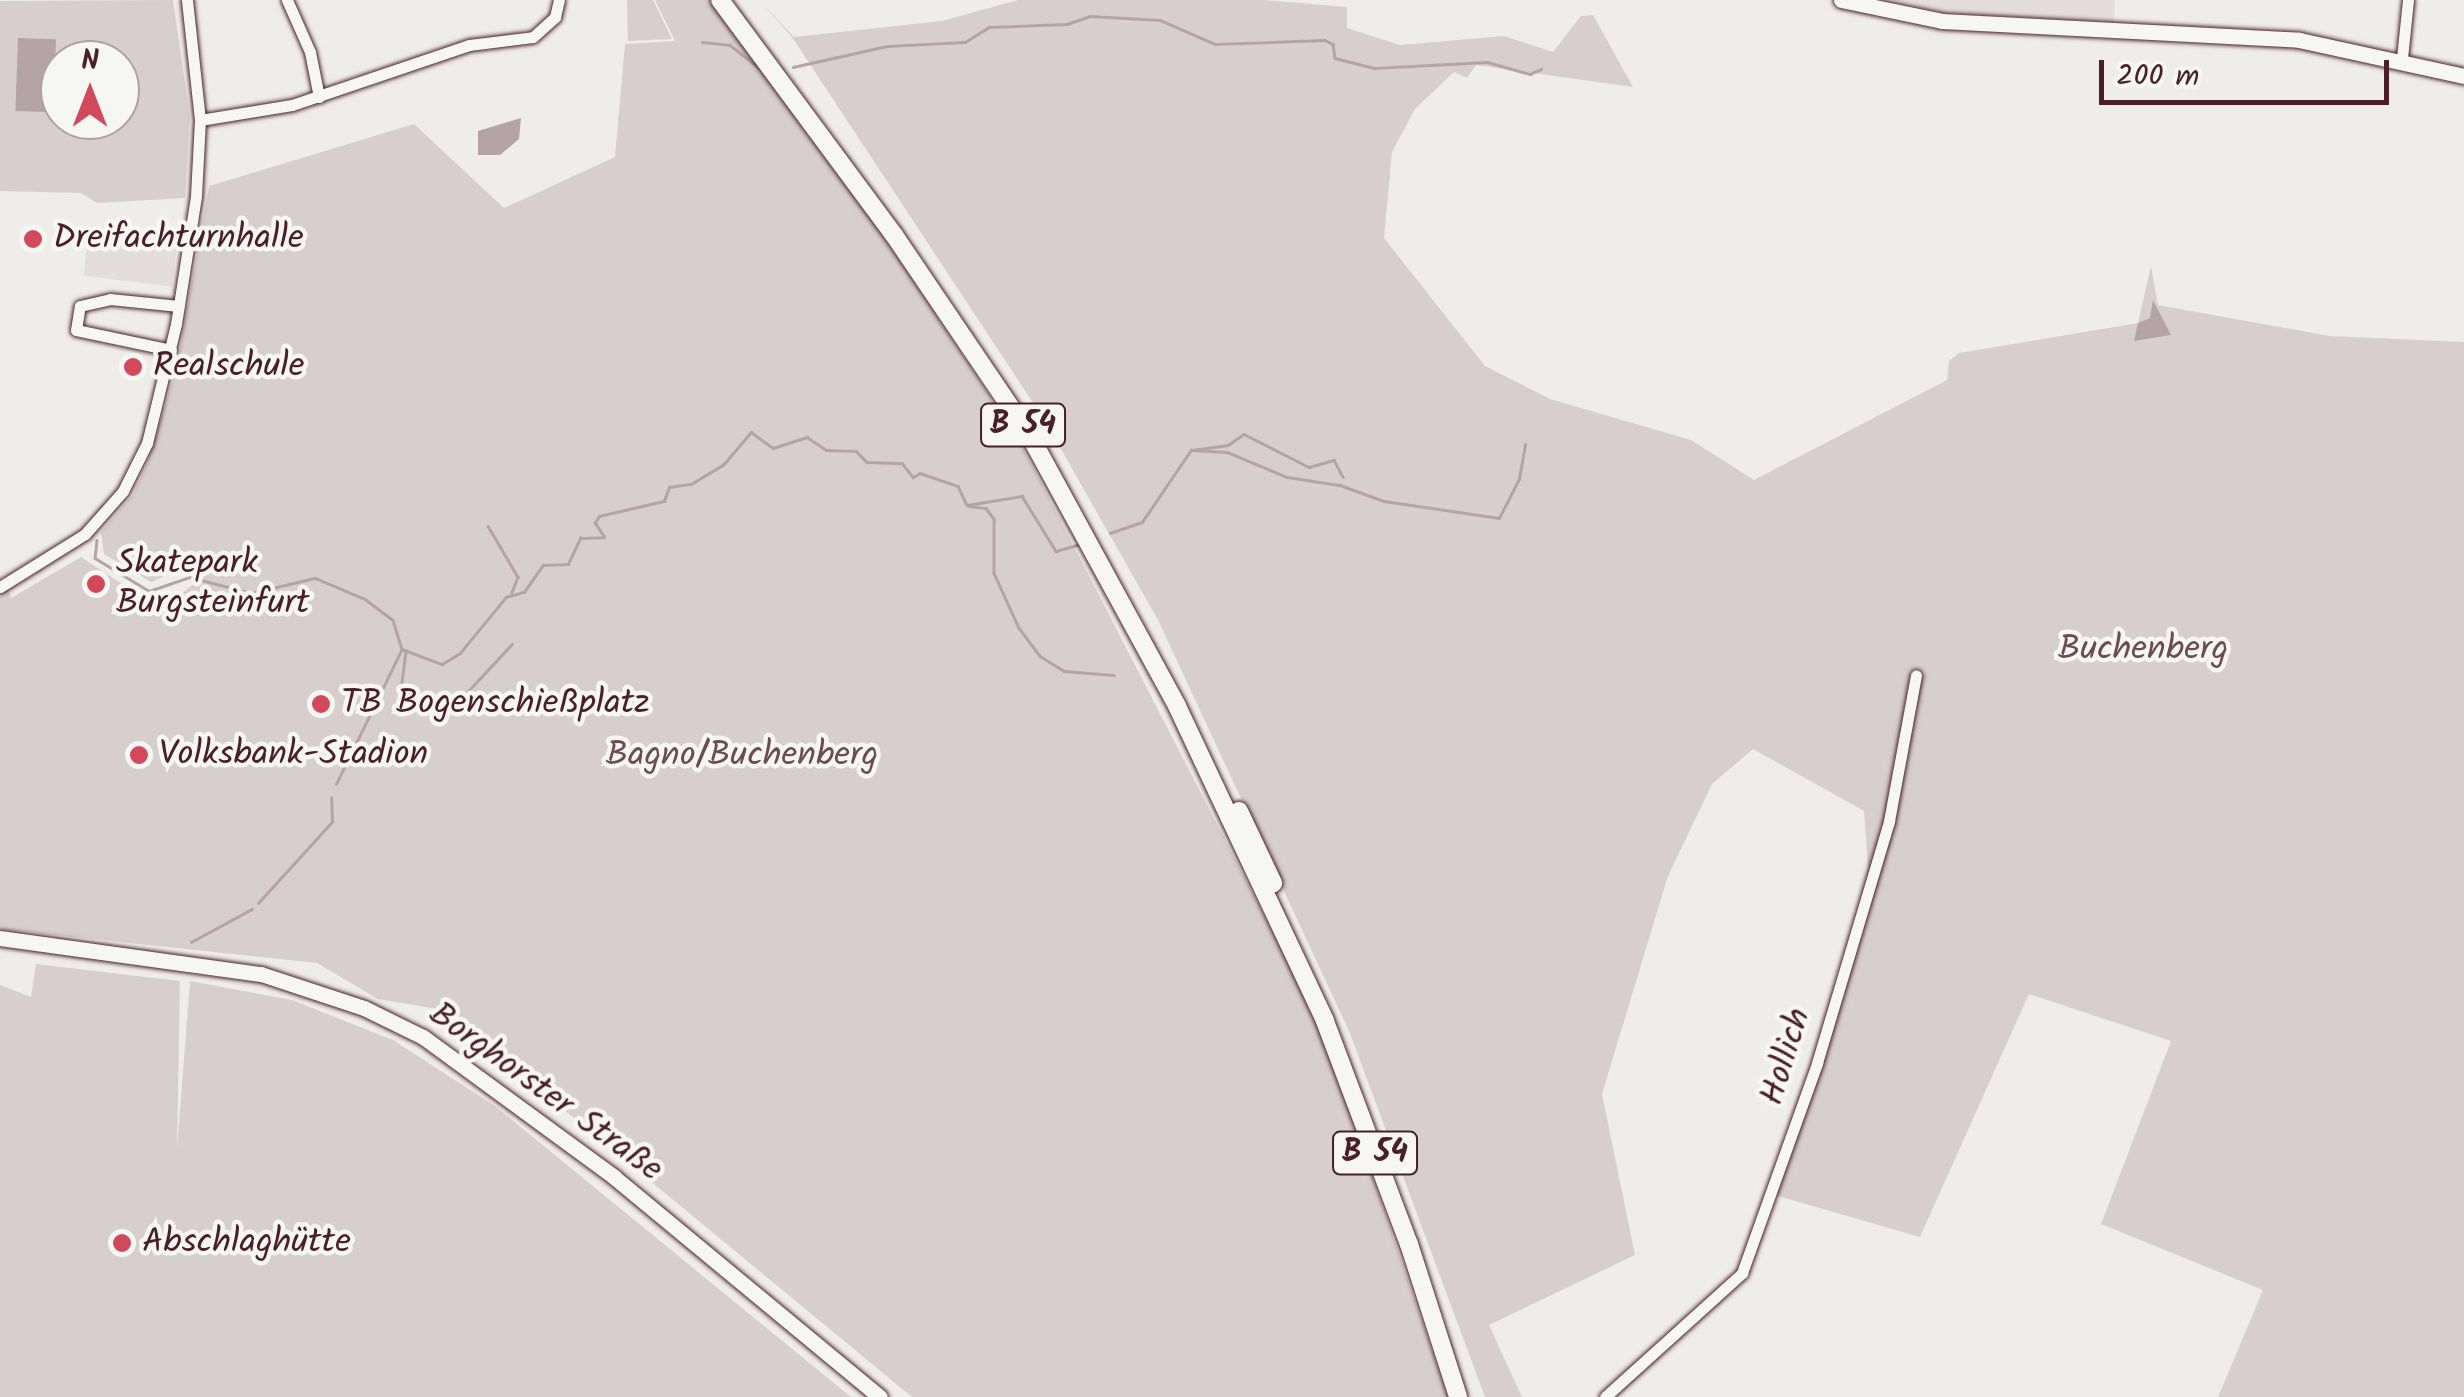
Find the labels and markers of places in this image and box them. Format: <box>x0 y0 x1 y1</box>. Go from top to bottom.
place label: Dreifachturnhalle <box>53 218 304 260</box>
marker: Dreifachturnhalle <box>22 228 44 250</box>
place label: Realschule <box>153 346 305 388</box>
marker: Realschule <box>122 356 144 378</box>
place label: Skatepark Burgsteinfurt <box>116 543 310 625</box>
marker: Skatepark Burgsteinfurt <box>85 573 107 595</box>
place label: TB Bogenschießplatz <box>341 683 650 725</box>
marker: TB Bogenschießplatz <box>310 693 332 715</box>
place label: Volksbank-Stadion <box>159 734 428 776</box>
marker: Volksbank-Stadion <box>128 744 150 766</box>
place label: Abschlaghütte <box>142 1222 351 1264</box>
marker: Abschlaghütte <box>111 1232 133 1254</box>

